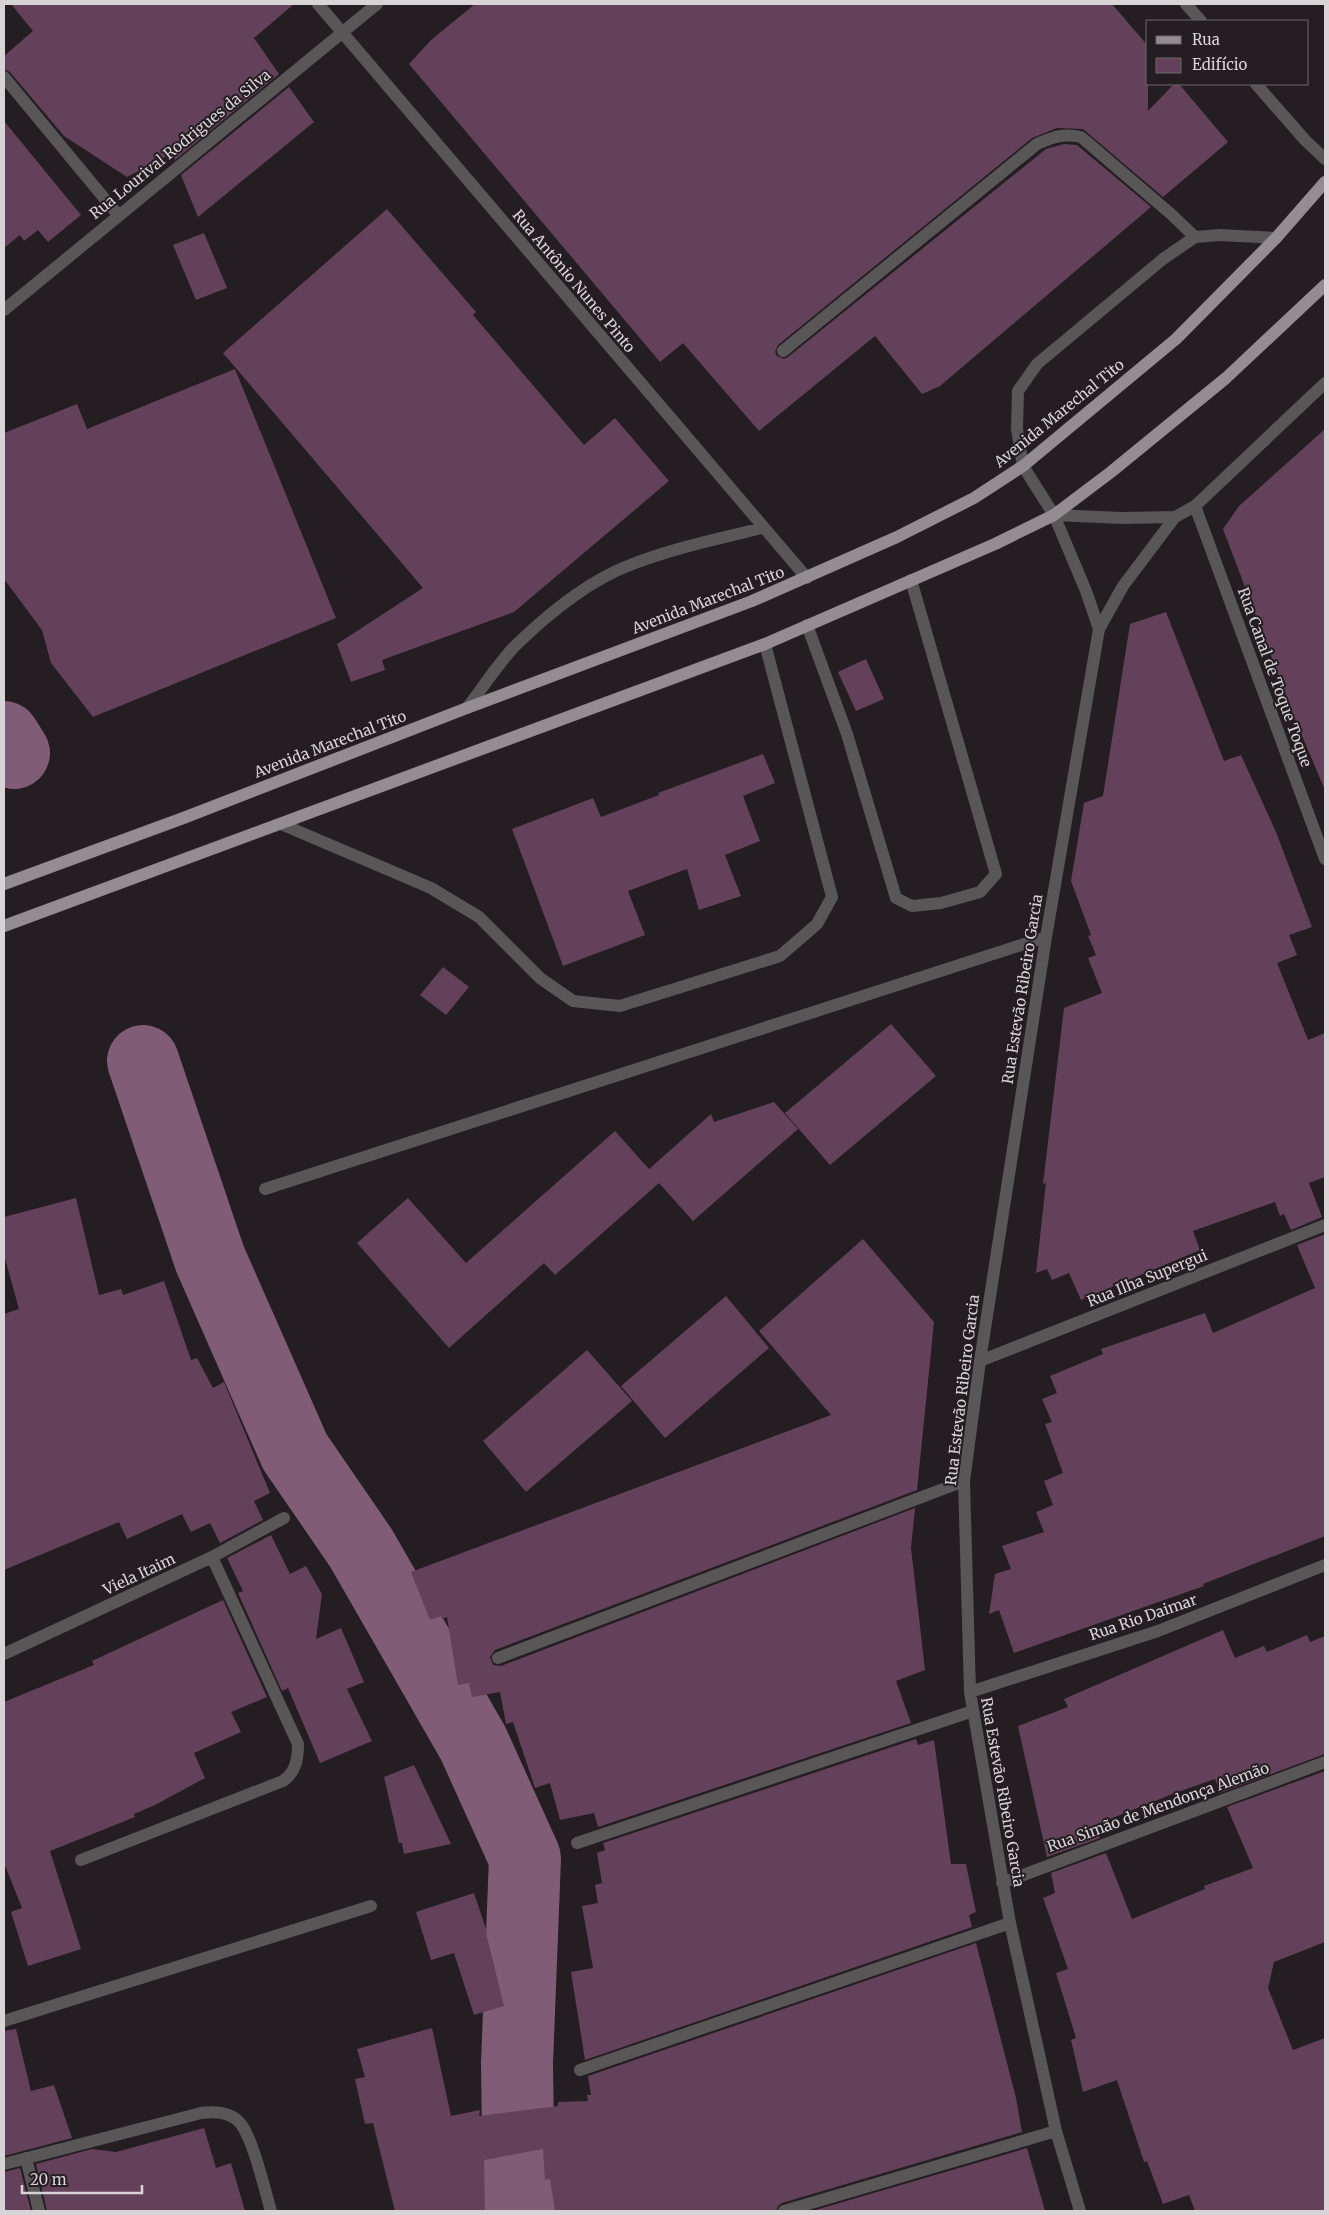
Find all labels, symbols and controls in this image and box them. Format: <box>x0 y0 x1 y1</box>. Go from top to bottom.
legend <box>1146 20 1309 85</box>
text: Rua <box>1192 30 1220 49</box>
text: Edifício <box>1192 55 1248 74</box>
street label: Rua Lourival Rodrigues da Silva <box>86 65 274 223</box>
street label: Rua Antônio Nunes Pinto <box>509 206 640 357</box>
street label: Avenida Marechal Tito <box>989 355 1128 472</box>
street label: Avenida Marechal Tito <box>628 562 787 638</box>
street label: Rua Canal de Toque Toque <box>1234 585 1316 770</box>
street label: Avenida Marechal Tito <box>250 706 409 782</box>
street label: Rua Estevão Ribeiro Garcia <box>998 893 1046 1085</box>
street label: Rua Ilha Supergui <box>1084 1245 1210 1311</box>
street label: Rua Estevão Ribeiro Garcia <box>941 1293 983 1487</box>
street label: Viela Itaim <box>99 1549 178 1599</box>
street label: Rua Rio Daimar <box>1087 1590 1200 1644</box>
street label: Rua Estevão Ribeiro Garcia <box>977 1696 1029 1888</box>
street label: Rua Simão de Mendonça Alemão <box>1044 1758 1272 1856</box>
scale bar <box>22 2162 142 2194</box>
text: 20 m <box>30 2170 67 2189</box>

